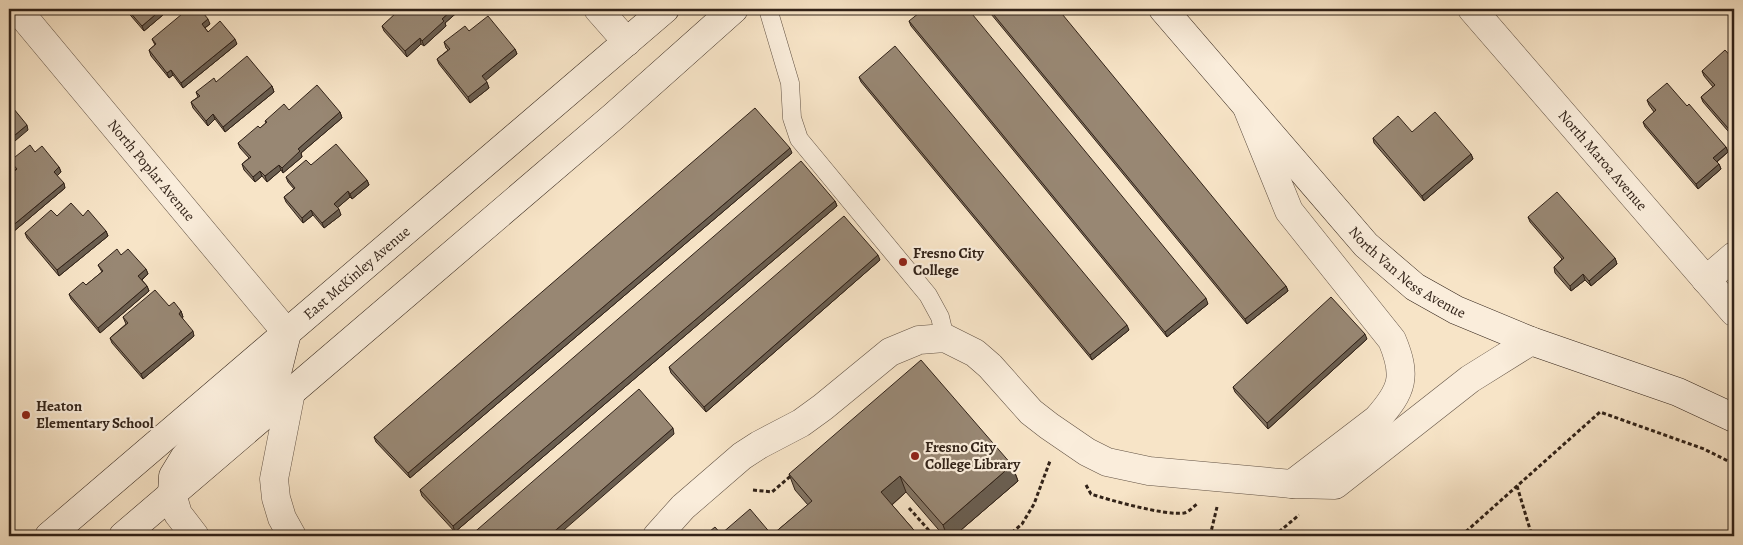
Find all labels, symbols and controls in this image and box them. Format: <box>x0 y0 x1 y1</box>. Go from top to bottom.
street label: North Maroa Avenue <box>1554 106 1652 215</box>
street label: North Poplar Avenue <box>103 115 200 226</box>
street label: East McKinley Avenue <box>299 221 415 324</box>
street label: North Van Ness Avenue <box>1344 222 1469 323</box>
place label: Fresno City College <box>913 243 985 280</box>
marker: Fresno City College <box>897 256 909 268</box>
place label: Heaton Elementary School <box>36 396 154 433</box>
marker: Heaton Elementary School <box>20 409 32 421</box>
place label: Fresno City College Library <box>925 437 1021 474</box>
marker: Fresno City College Library <box>909 450 921 462</box>

